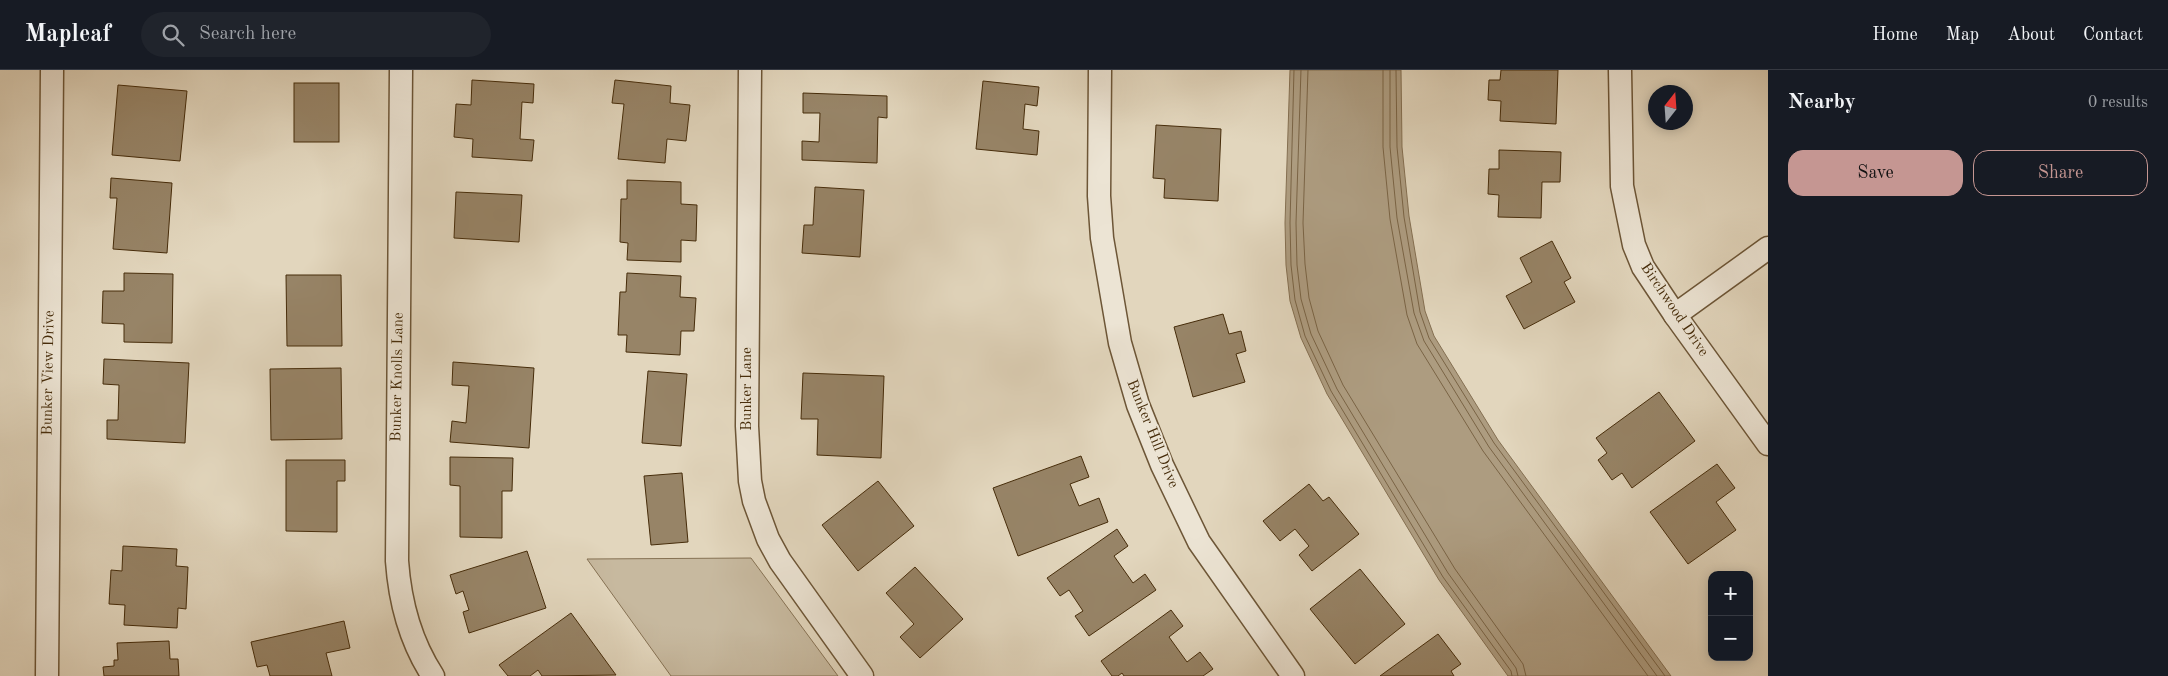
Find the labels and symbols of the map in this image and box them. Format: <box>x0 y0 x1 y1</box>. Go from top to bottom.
north arrow <box>1648 85 1693 130</box>
street label: Birchwood Drive <box>1637 261 1711 359</box>
street label: Bunker View Drive <box>40 310 58 436</box>
street label: Bunker Knolls Lane <box>389 312 407 442</box>
street label: Bunker Lane <box>740 347 755 431</box>
street label: Bunker Hill Drive <box>1123 378 1181 491</box>

